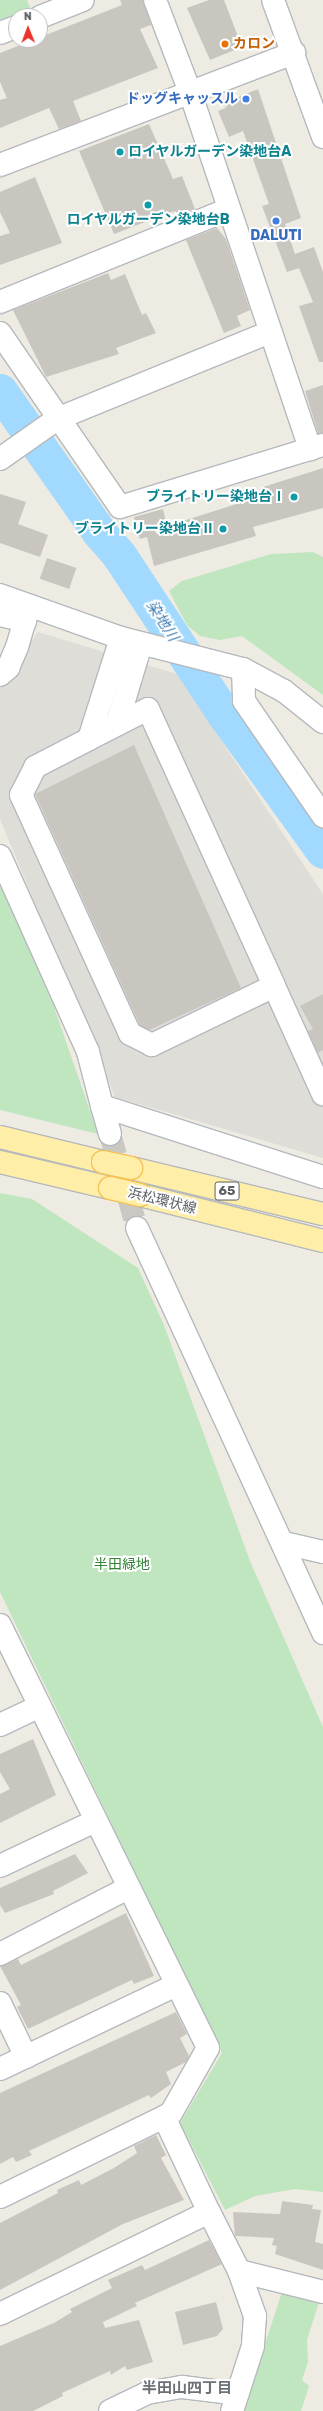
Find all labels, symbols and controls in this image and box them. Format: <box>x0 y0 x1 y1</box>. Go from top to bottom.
north arrow <box>8 8 48 48</box>
text: N <box>24 10 32 23</box>
place label: カロン <box>233 36 275 52</box>
marker: カロン <box>220 39 230 49</box>
place label: ドッグキャッスル <box>126 91 238 107</box>
marker: ドッグキャッスル <box>241 94 251 104</box>
place label: ロイヤルガーデン染地台A <box>128 144 292 160</box>
marker: ロイヤルガーデン染地台A <box>115 147 125 157</box>
marker: ロイヤルガーデン染地台B <box>143 200 153 210</box>
place label: ロイヤルガーデン染地台B <box>66 212 230 228</box>
marker: DALUTI <box>271 216 281 226</box>
place label: DALUTI <box>250 228 302 244</box>
place label: ブライトリー染地台Ⅰ <box>146 489 286 505</box>
marker: ブライトリー染地台Ⅰ <box>289 492 299 502</box>
place label: ブライトリー染地台Ⅱ <box>75 521 215 537</box>
marker: ブライトリー染地台Ⅱ <box>218 524 228 534</box>
water label: 染地川 <box>142 597 182 645</box>
road number: 65 <box>214 1180 240 1202</box>
street label: 浜松環状線 <box>126 1184 198 1218</box>
park label: 半田緑地 <box>94 1557 150 1573</box>
district label: 半田山四丁目 <box>142 2380 232 2398</box>

